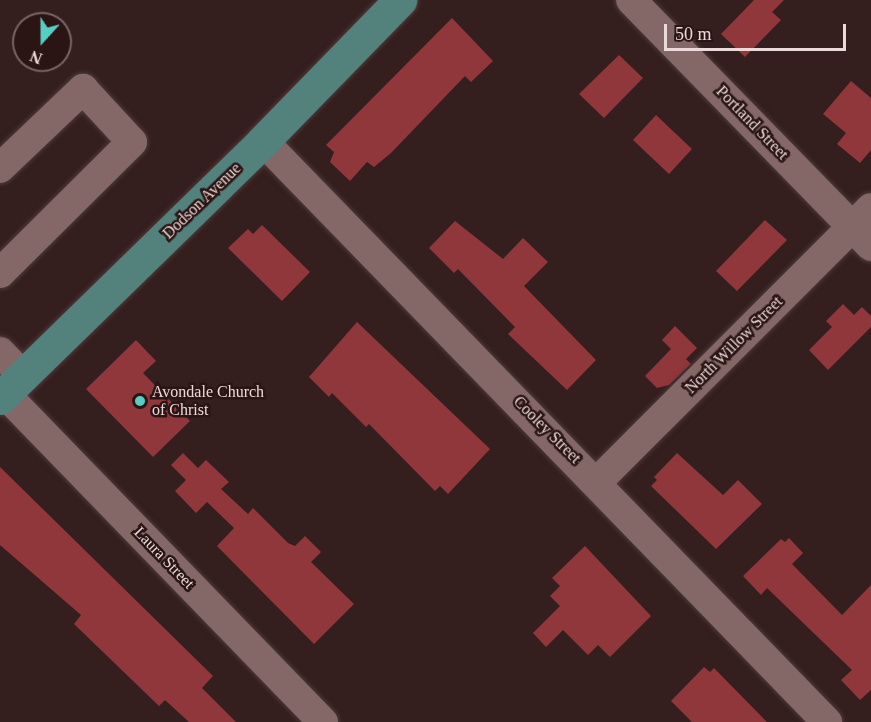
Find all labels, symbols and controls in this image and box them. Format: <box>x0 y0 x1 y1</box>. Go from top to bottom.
north arrow <box>12 12 72 72</box>
scale bar <box>667 12 848 50</box>
text: 50 m <box>675 24 712 44</box>
text: N <box>28 47 45 67</box>
street label: Portland Street <box>712 82 792 164</box>
street label: Dodson Avenue <box>159 159 245 243</box>
street label: North Willow Street <box>681 292 787 398</box>
place label: Avondale Church of Christ <box>152 382 264 420</box>
street label: Cooley Street <box>509 392 585 468</box>
marker: Avondale Church of Christ <box>133 394 147 408</box>
street label: Laura Street <box>130 523 198 593</box>

